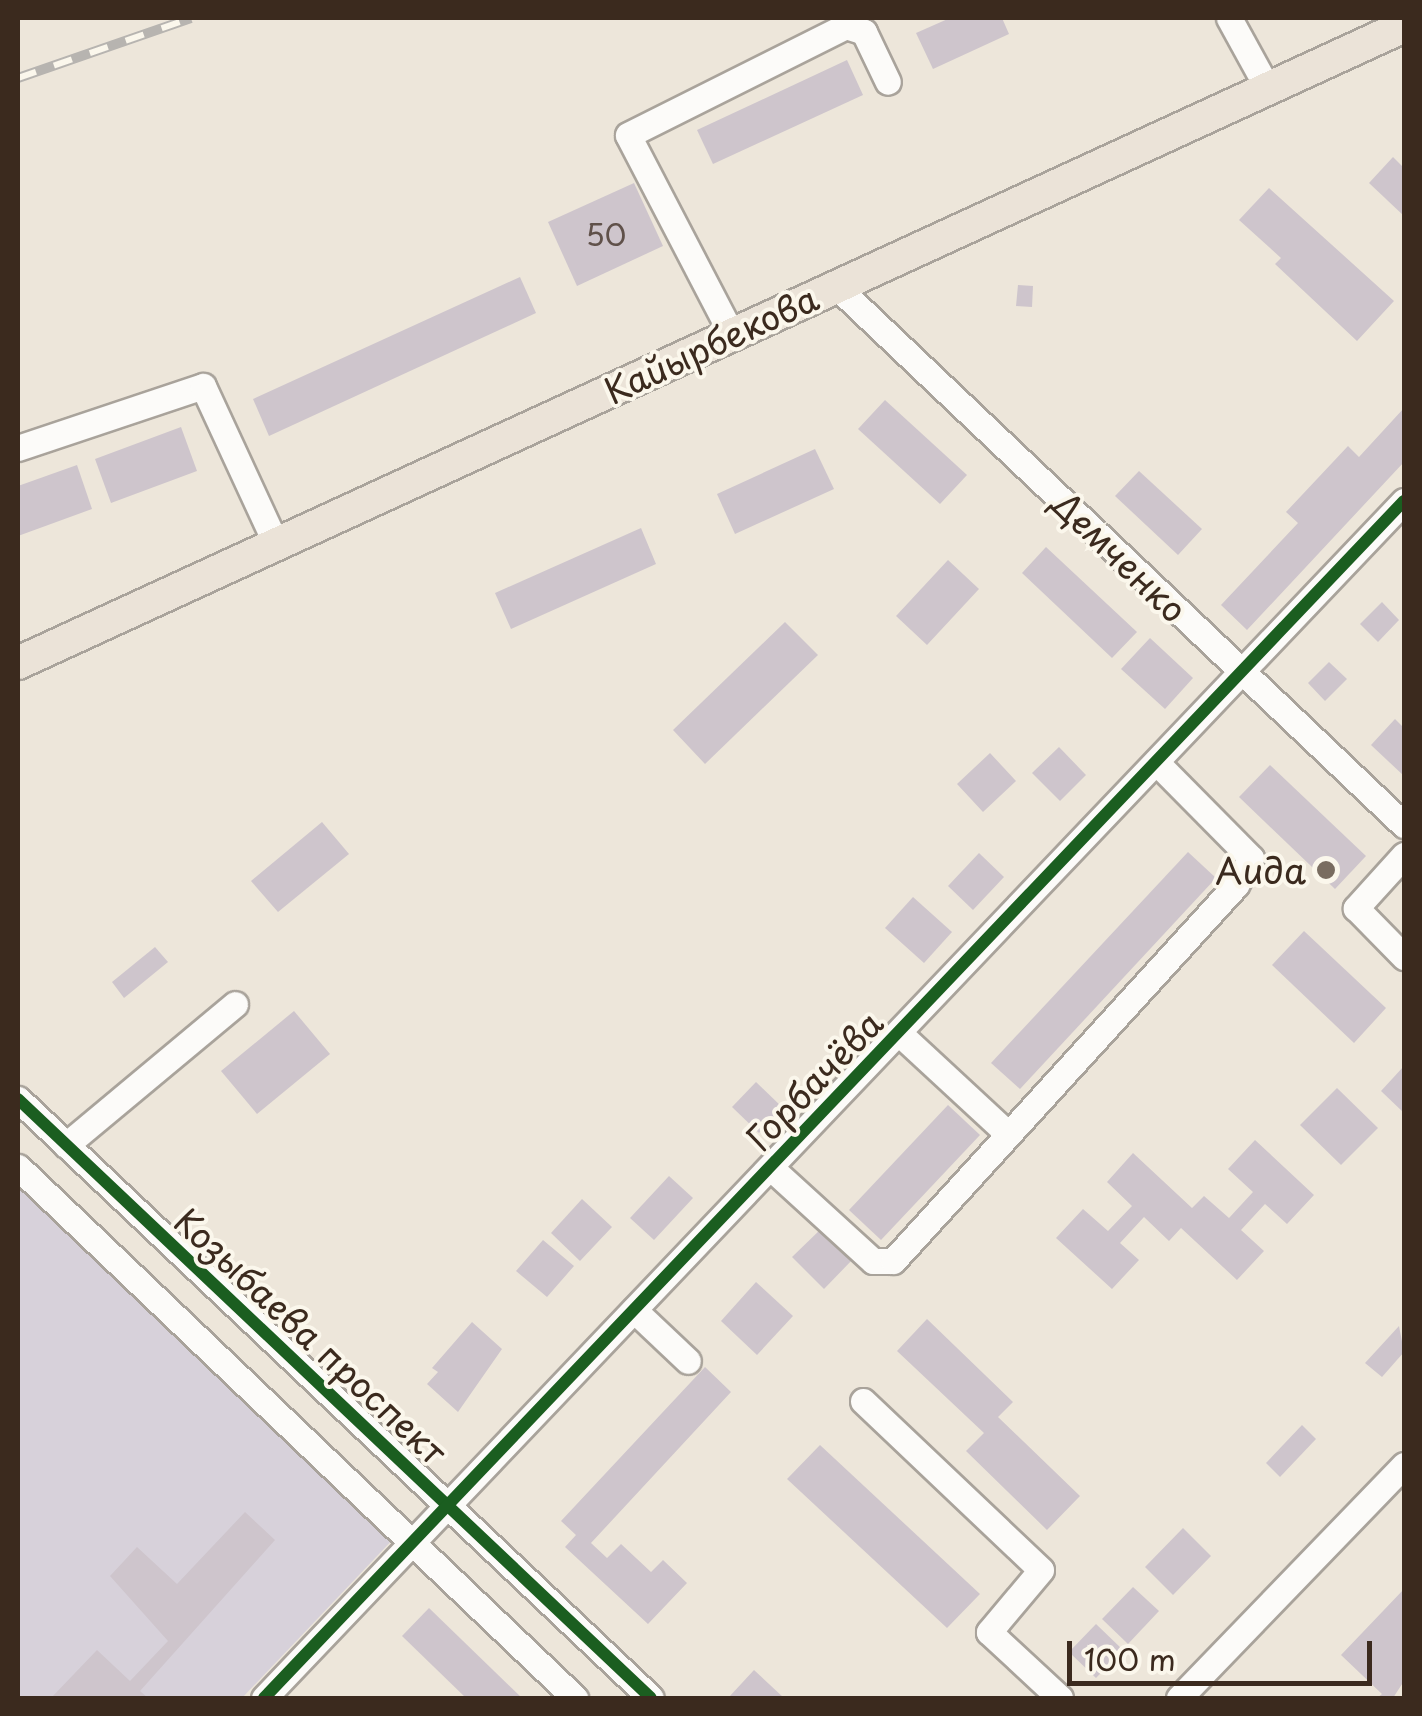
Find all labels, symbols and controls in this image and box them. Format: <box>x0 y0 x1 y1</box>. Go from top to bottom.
house number: 50 <box>585 216 627 252</box>
street label: Кайырбекова <box>598 276 824 412</box>
street label: Демченко <box>1044 482 1196 630</box>
place label: Аида <box>1215 849 1306 891</box>
marker: Аида <box>1315 859 1337 881</box>
street label: Горбачёва <box>737 1002 891 1158</box>
street label: Козыбаева проспект <box>166 1199 456 1473</box>
scale bar <box>1072 1621 1377 1683</box>
text: 100 m <box>1084 1636 1176 1681</box>

